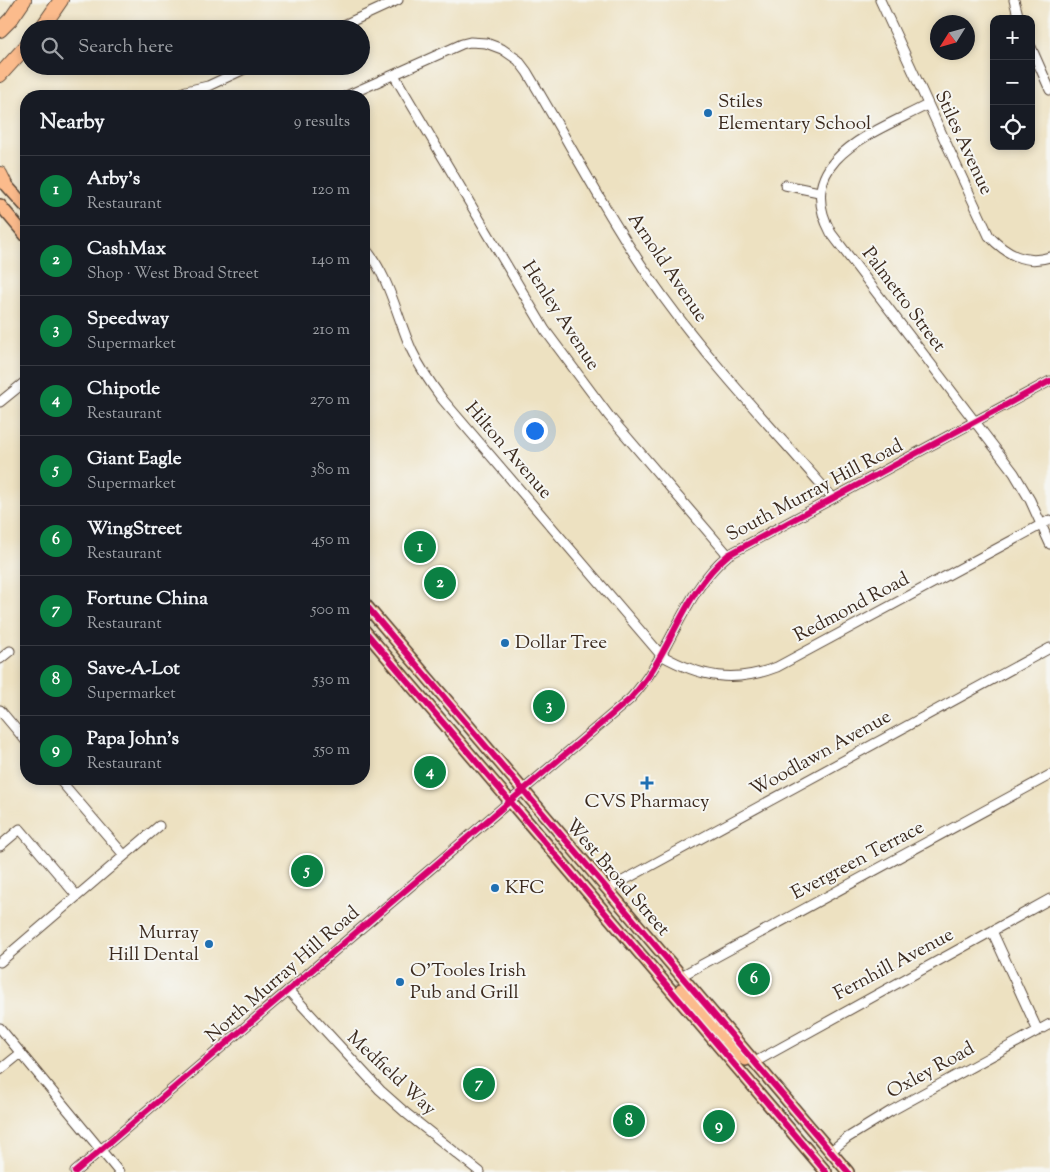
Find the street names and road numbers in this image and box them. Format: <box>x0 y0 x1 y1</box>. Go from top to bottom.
street label: Stiles Avenue <box>927 86 999 200</box>
street label: Arnold Avenue <box>620 208 714 328</box>
street label: Palmetto Street <box>855 242 952 359</box>
street label: Henley Avenue <box>514 256 606 376</box>
street label: Hilton Avenue <box>458 396 558 506</box>
street label: South Murray Hill Road <box>722 433 908 549</box>
street label: Redmond Road <box>790 566 915 650</box>
street label: Woodlawn Avenue <box>746 704 897 804</box>
street label: West Broad Street <box>558 813 676 943</box>
street label: Evergreen Terrace <box>787 815 929 907</box>
street label: North Murray Hill Road <box>200 900 366 1050</box>
street label: Fernhill Avenue <box>829 922 959 1008</box>
street label: Medfield Way <box>340 1025 442 1123</box>
street label: Oxley Road <box>882 1036 980 1106</box>

